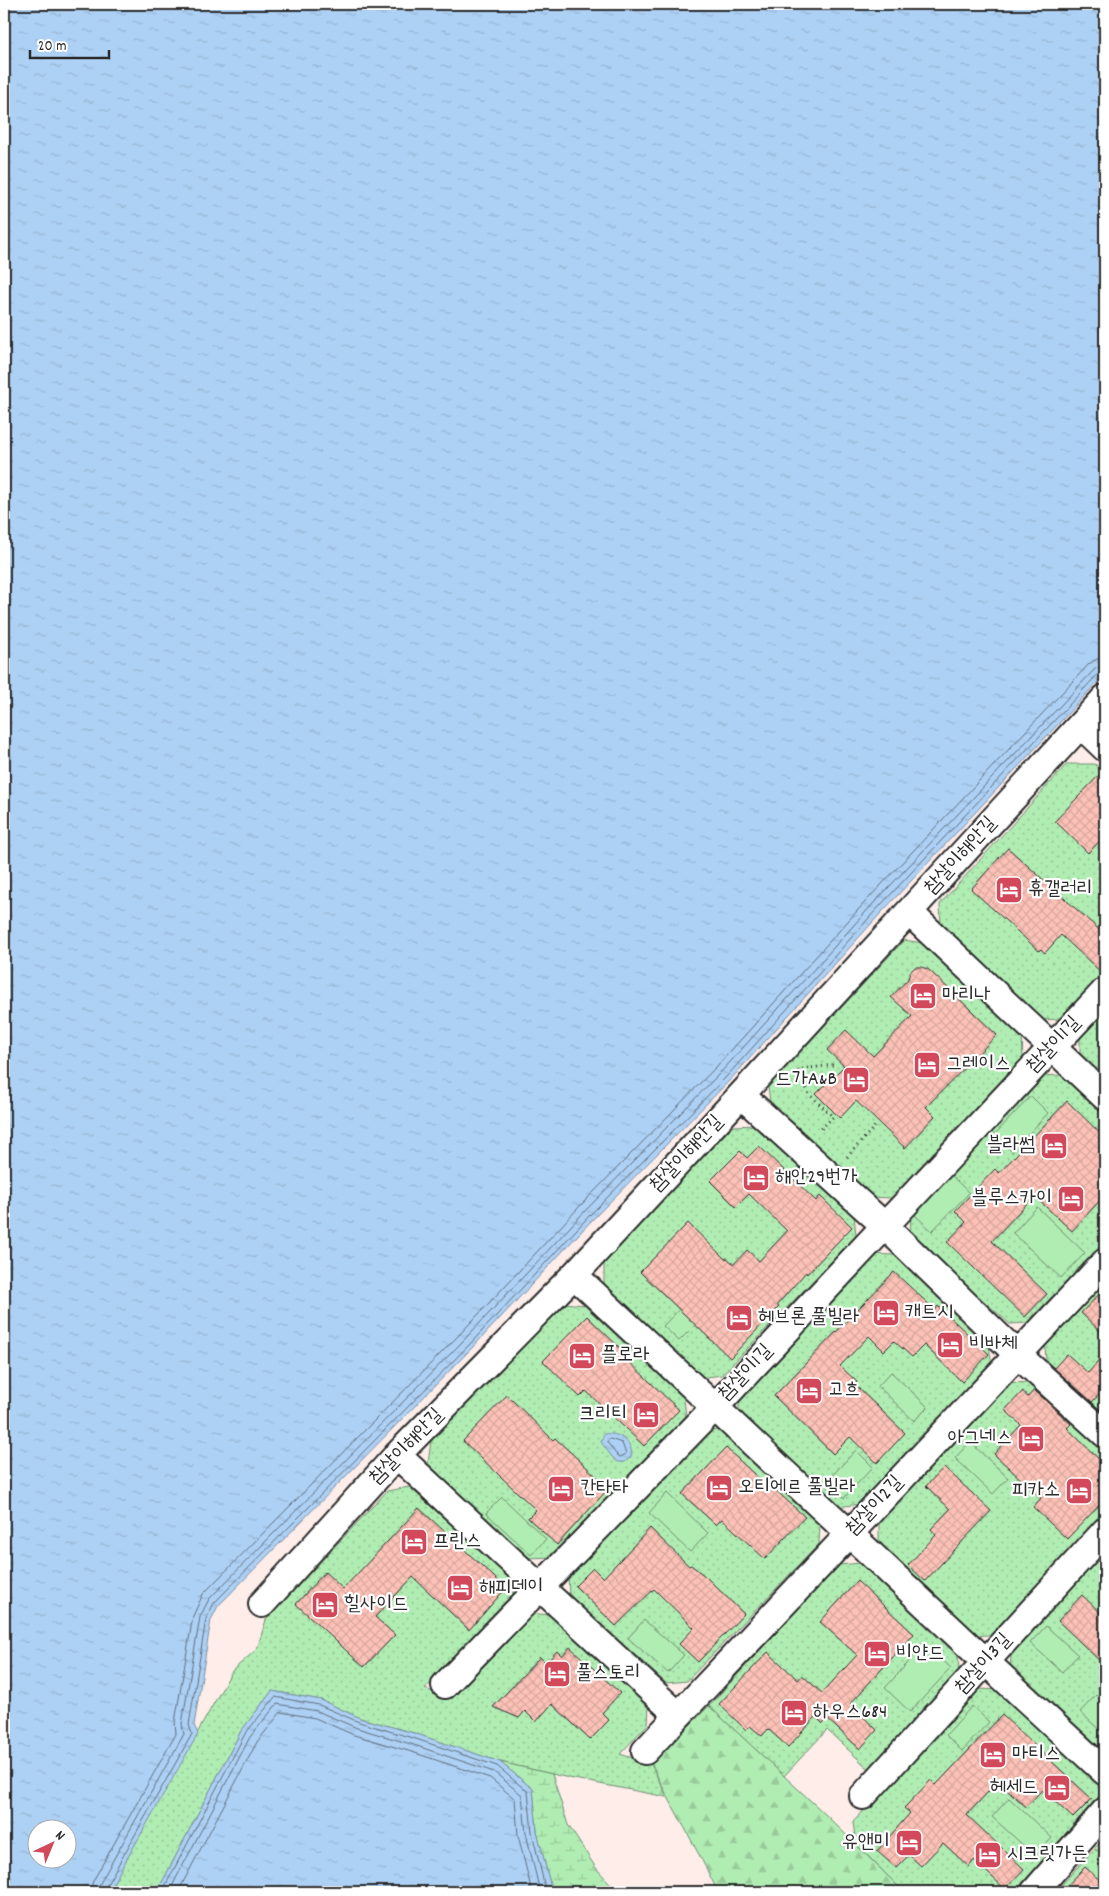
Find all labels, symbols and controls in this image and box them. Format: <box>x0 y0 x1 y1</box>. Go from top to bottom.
scale bar <box>30 28 109 60</box>
text: 20 m <box>38 36 66 58</box>
street label: 참살이해안길 <box>918 811 1004 901</box>
hotel icon: 휴갤러리 <box>994 875 1024 905</box>
place label: 휴갤러리 <box>1028 876 1092 904</box>
hotel icon: 마리나 <box>908 981 938 1011</box>
place label: 마리나 <box>942 982 990 1010</box>
street label: 참살이1길 <box>1020 1010 1088 1080</box>
hotel icon: 그레이스 <box>912 1050 942 1080</box>
place label: 그레이스 <box>946 1051 1010 1079</box>
hotel icon: 드가A&B <box>841 1065 871 1095</box>
place label: 드가A&B <box>776 1066 837 1094</box>
street label: 참살이해안길 <box>644 1109 730 1199</box>
hotel icon: 블라썸 <box>1039 1131 1069 1161</box>
place label: 블라썸 <box>987 1132 1035 1160</box>
hotel icon: 해안29번가 <box>741 1163 771 1193</box>
place label: 해안29번가 <box>775 1164 857 1192</box>
hotel icon: 블루스카이 <box>1056 1184 1086 1214</box>
place label: 블루스카이 <box>972 1185 1052 1213</box>
hotel icon: 캐트시 <box>871 1298 901 1328</box>
place label: 캐트시 <box>905 1299 953 1327</box>
hotel icon: 헤브론 풀빌라 <box>724 1303 754 1333</box>
place label: 헤브론 풀빌라 <box>758 1304 859 1332</box>
hotel icon: 비바체 <box>935 1330 965 1360</box>
place label: 비바체 <box>969 1331 1017 1359</box>
street label: 참살이1길 <box>712 1338 780 1408</box>
hotel icon: 플로라 <box>567 1341 597 1371</box>
place label: 플로라 <box>601 1342 649 1370</box>
hotel icon: 고흐 <box>794 1376 824 1406</box>
place label: 고흐 <box>828 1377 860 1405</box>
hotel icon: 크리티 <box>631 1400 661 1430</box>
place label: 크리티 <box>579 1401 627 1429</box>
street label: 참살이해안길 <box>363 1403 451 1491</box>
hotel icon: 아그네스 <box>1016 1424 1046 1454</box>
place label: 아그네스 <box>948 1425 1012 1453</box>
street label: 참살이2길 <box>840 1470 910 1542</box>
hotel icon: 오티에르 풀빌라 <box>704 1473 734 1503</box>
hotel icon: 칸타타 <box>546 1474 576 1504</box>
place label: 오티에르 풀빌라 <box>738 1474 855 1502</box>
place label: 칸타타 <box>580 1475 628 1503</box>
hotel icon: 피카소 <box>1064 1476 1094 1506</box>
place label: 피카소 <box>1012 1477 1060 1505</box>
hotel icon: 프린스 <box>399 1527 429 1557</box>
place label: 프린스 <box>433 1528 481 1556</box>
hotel icon: 해피데이 <box>445 1573 475 1603</box>
place label: 해피데이 <box>479 1574 543 1602</box>
hotel icon: 힐사이드 <box>310 1590 340 1620</box>
place label: 힐사이드 <box>344 1591 408 1619</box>
street label: 참살이3길 <box>949 1627 1019 1701</box>
hotel icon: 비얀드 <box>862 1639 892 1669</box>
place label: 비얀드 <box>896 1640 944 1668</box>
hotel icon: 풀스토리 <box>542 1659 572 1689</box>
place label: 풀스토리 <box>576 1660 640 1688</box>
hotel icon: 하우스684 <box>779 1698 809 1728</box>
place label: 하우스684 <box>813 1699 887 1727</box>
hotel icon: 마티스 <box>978 1740 1008 1770</box>
place label: 마티스 <box>1012 1741 1060 1769</box>
hotel icon: 헤세드 <box>1042 1773 1072 1803</box>
place label: 헤세드 <box>990 1774 1038 1802</box>
north arrow <box>28 1818 78 1868</box>
text: N <box>50 1826 69 1846</box>
hotel icon: 유앤미 <box>894 1828 924 1858</box>
place label: 유앤미 <box>842 1829 890 1857</box>
hotel icon: 시크릿가든 <box>973 1840 1003 1870</box>
place label: 시크릿가든 <box>1007 1841 1087 1869</box>

